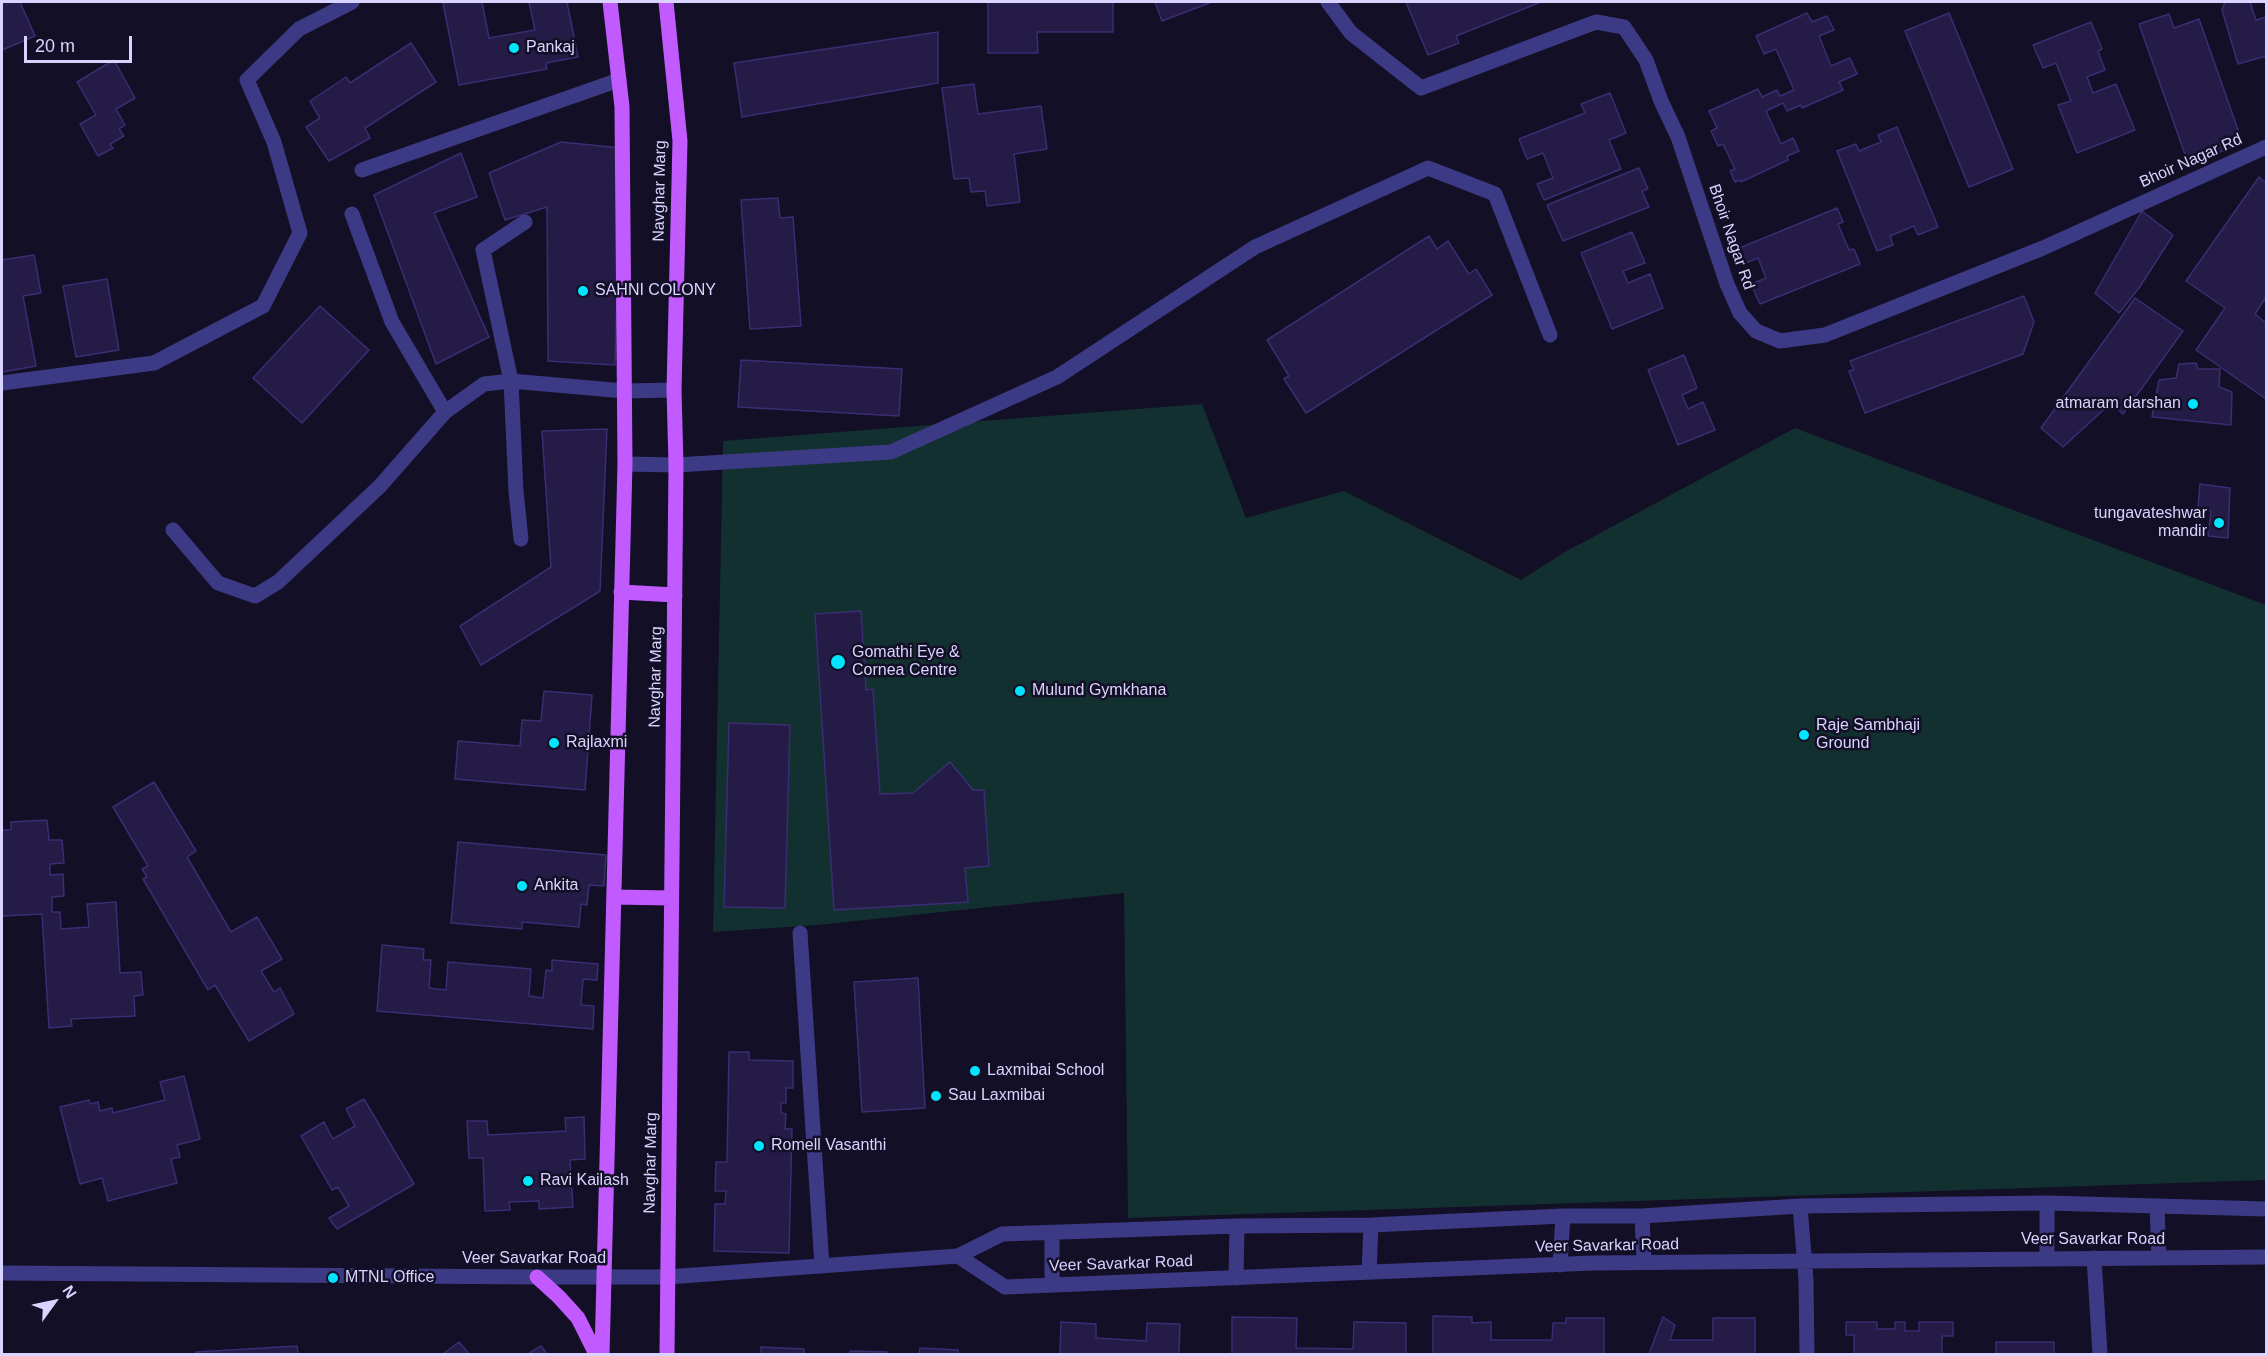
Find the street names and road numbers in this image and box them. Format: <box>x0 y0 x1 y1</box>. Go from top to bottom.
street label: Bhoir Nagar Rd <box>2137 130 2245 192</box>
street label: Navghar Marg <box>650 140 670 242</box>
street label: Bhoir Nagar Rd <box>1704 182 1758 292</box>
street label: Navghar Marg <box>646 626 666 728</box>
street label: Navghar Marg <box>641 1112 661 1214</box>
street label: Veer Savarkar Road <box>2021 1230 2165 1250</box>
street label: Veer Savarkar Road <box>1535 1235 1679 1257</box>
street label: Veer Savarkar Road <box>462 1249 606 1269</box>
street label: Veer Savarkar Road <box>1049 1252 1193 1276</box>

